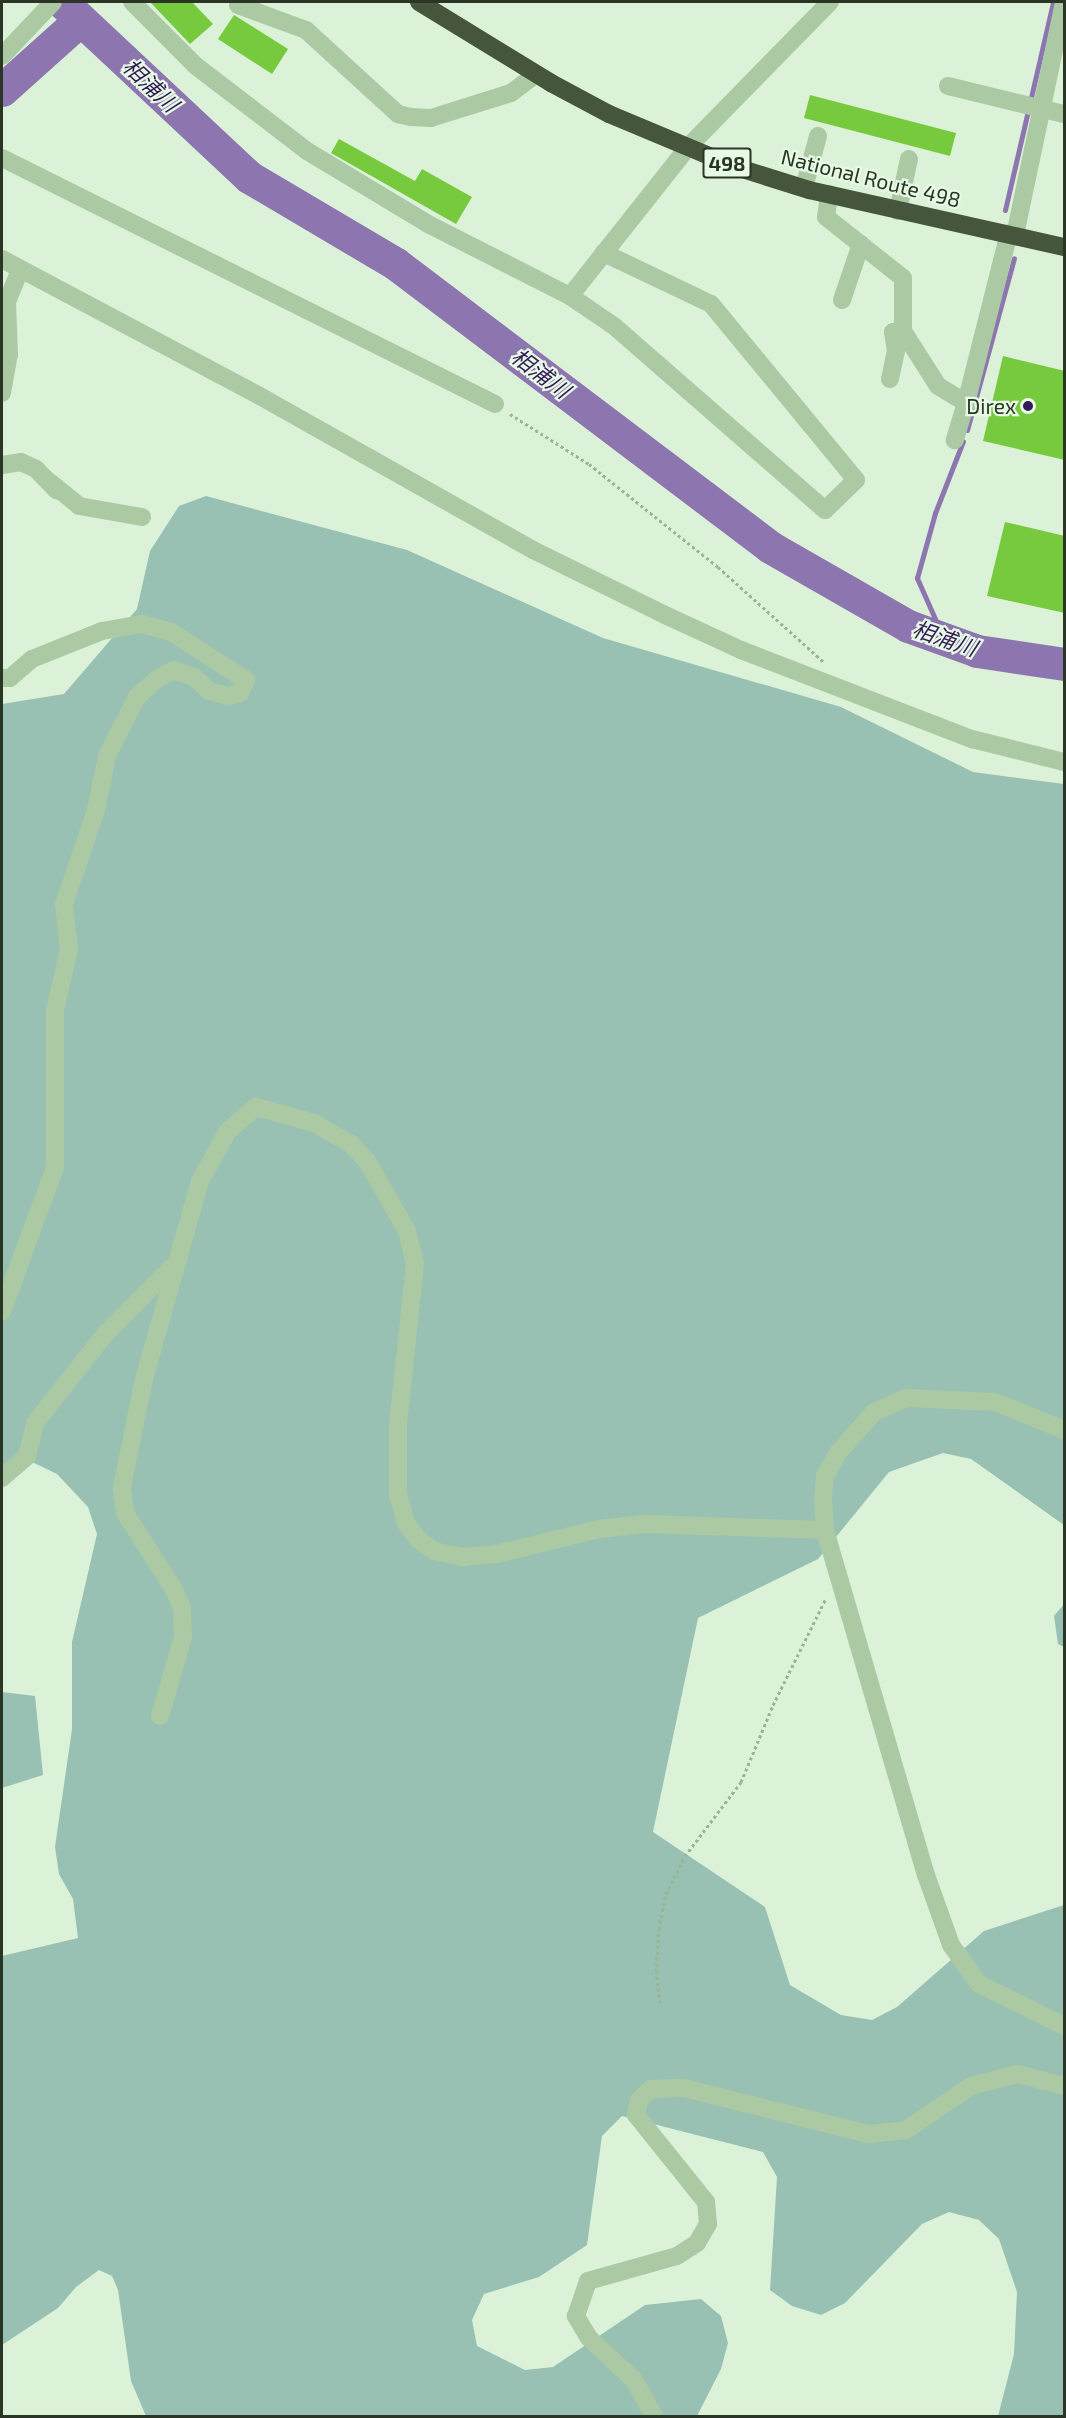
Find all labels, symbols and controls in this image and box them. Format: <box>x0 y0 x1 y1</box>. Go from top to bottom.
water label: 相浦川 <box>118 53 184 117</box>
street label: National Route 498 <box>778 143 964 213</box>
road number: 498 <box>702 146 752 180</box>
water label: 相浦川 <box>507 343 575 403</box>
place label: Direx <box>966 393 1016 419</box>
marker: Direx <box>1021 399 1035 413</box>
water label: 相浦川 <box>910 615 980 661</box>

